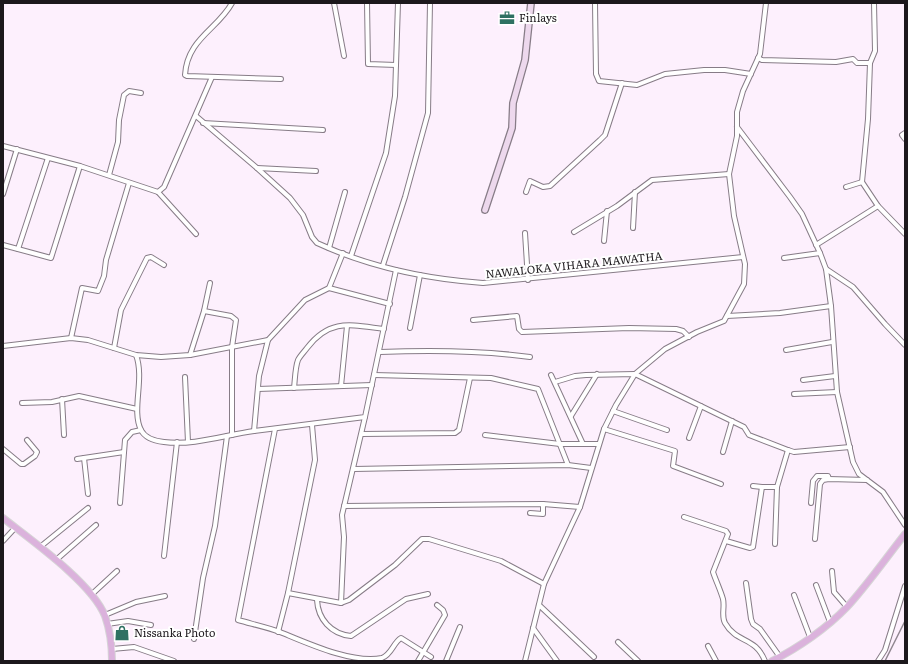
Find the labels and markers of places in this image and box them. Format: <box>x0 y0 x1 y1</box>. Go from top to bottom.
office icon: Finlays <box>498 9 516 27</box>
place label: Finlays <box>519 9 557 25</box>
shop icon: Nissanka Photo <box>113 624 131 642</box>
place label: Nissanka Photo <box>134 624 215 640</box>

